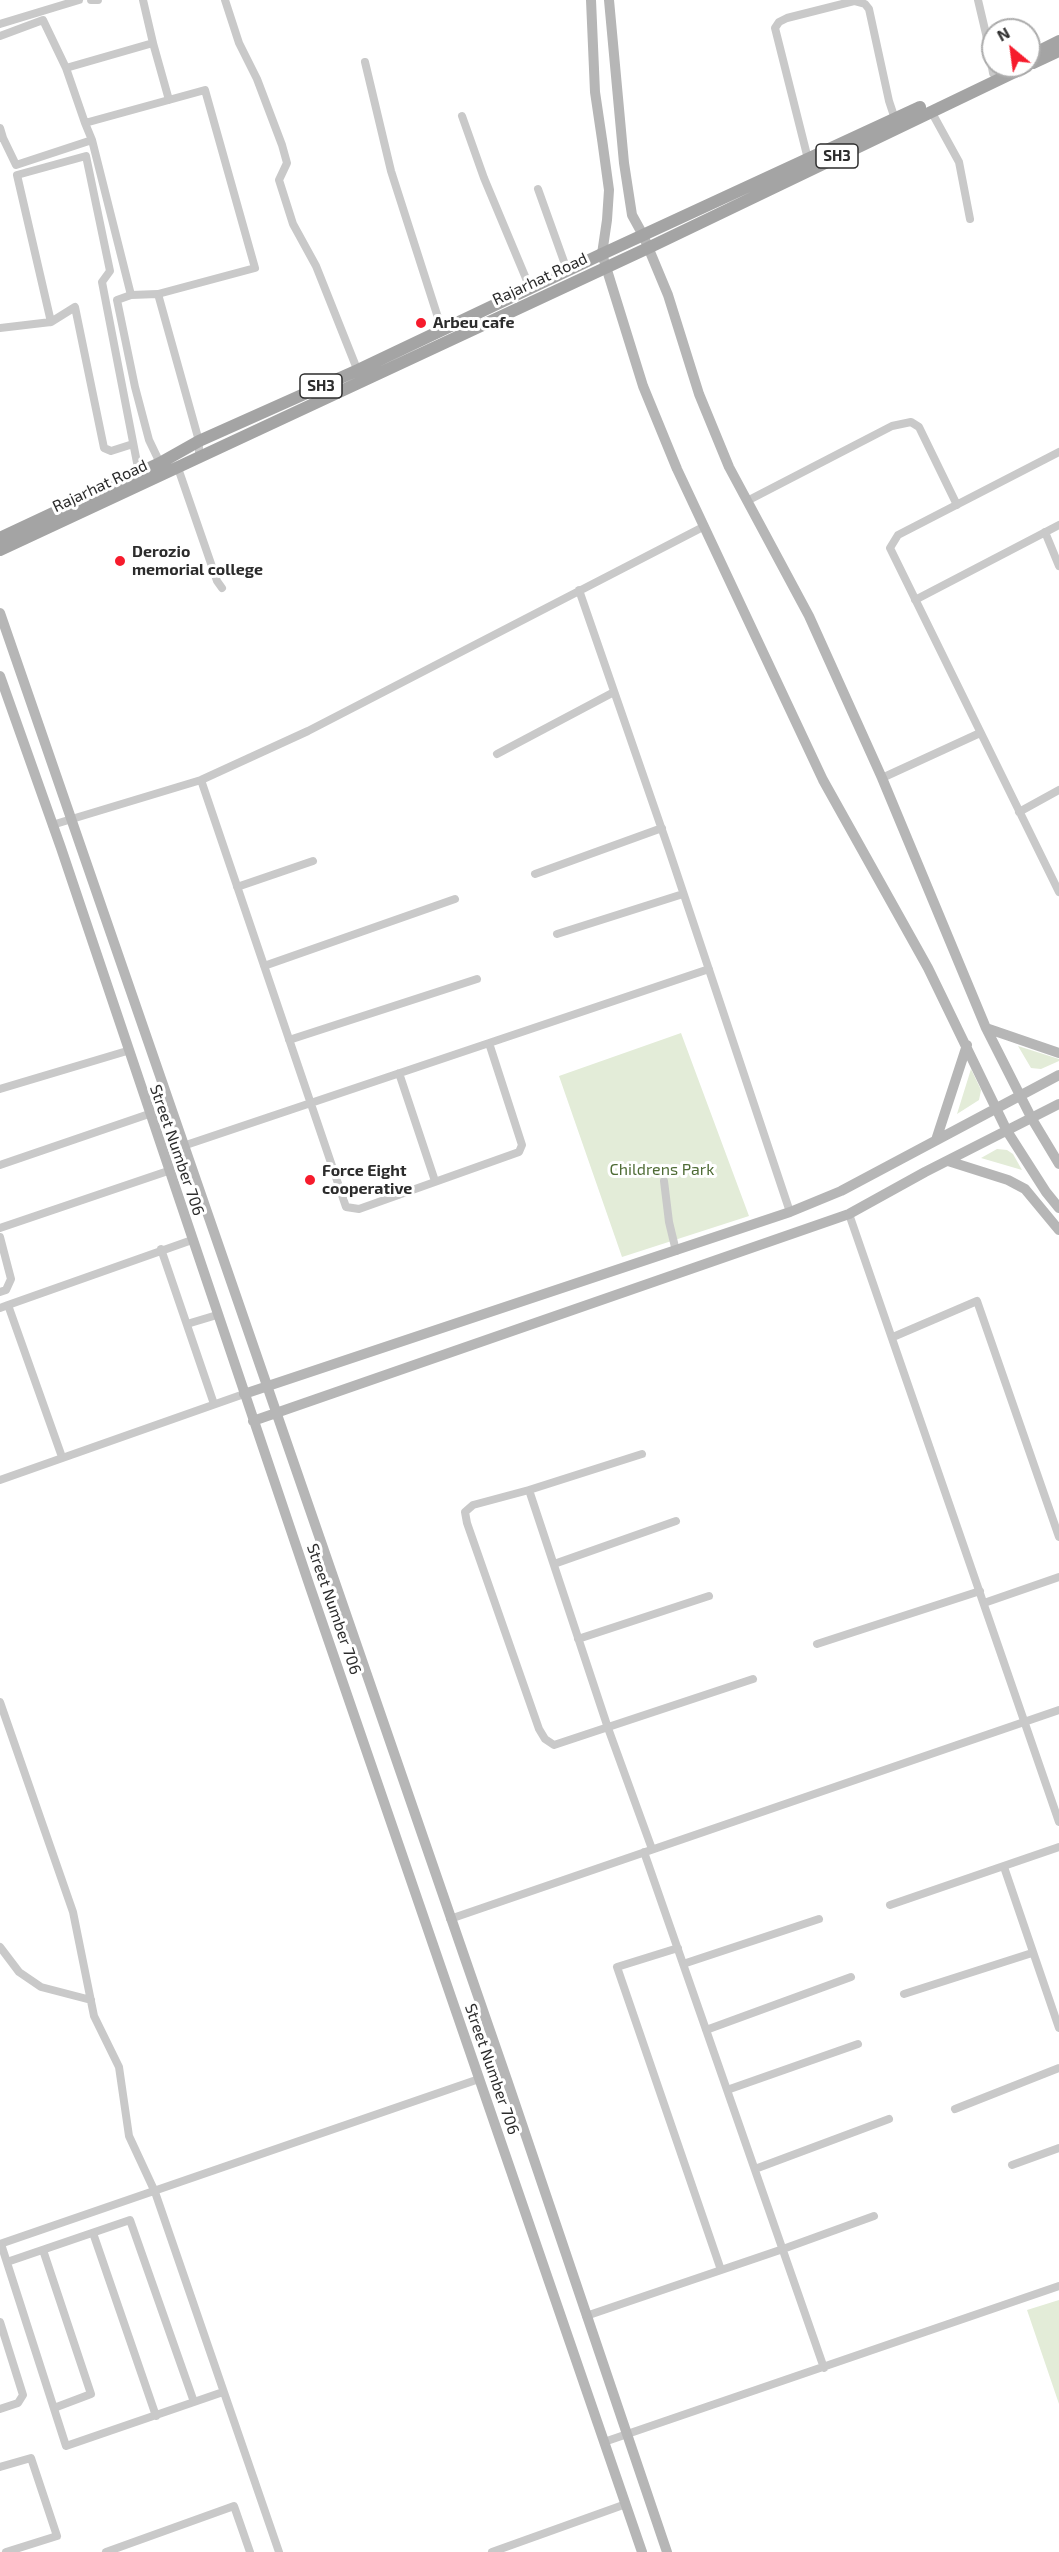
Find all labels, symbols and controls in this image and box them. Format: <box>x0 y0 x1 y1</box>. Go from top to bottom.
north arrow <box>981 18 1041 78</box>
text: N <box>993 22 1013 45</box>
road number: SH3 <box>816 144 858 168</box>
street label: Rajarhat Road <box>490 249 590 309</box>
place label: Arbeu cafe <box>433 313 514 333</box>
marker: Arbeu cafe <box>414 316 428 330</box>
road number: SH3 <box>300 374 342 398</box>
street label: Rajarhat Road <box>50 456 150 516</box>
place label: Derozio memorial college <box>132 542 263 580</box>
marker: Derozio memorial college <box>113 554 127 568</box>
street label: Street Number 706 <box>146 1082 208 1218</box>
park label: Childrens Park <box>610 1160 714 1180</box>
place label: Force Eight cooperative <box>322 1161 412 1199</box>
marker: Force Eight cooperative <box>303 1173 317 1187</box>
street label: Street Number 706 <box>303 1541 365 1677</box>
street label: Street Number 706 <box>461 2001 523 2137</box>

